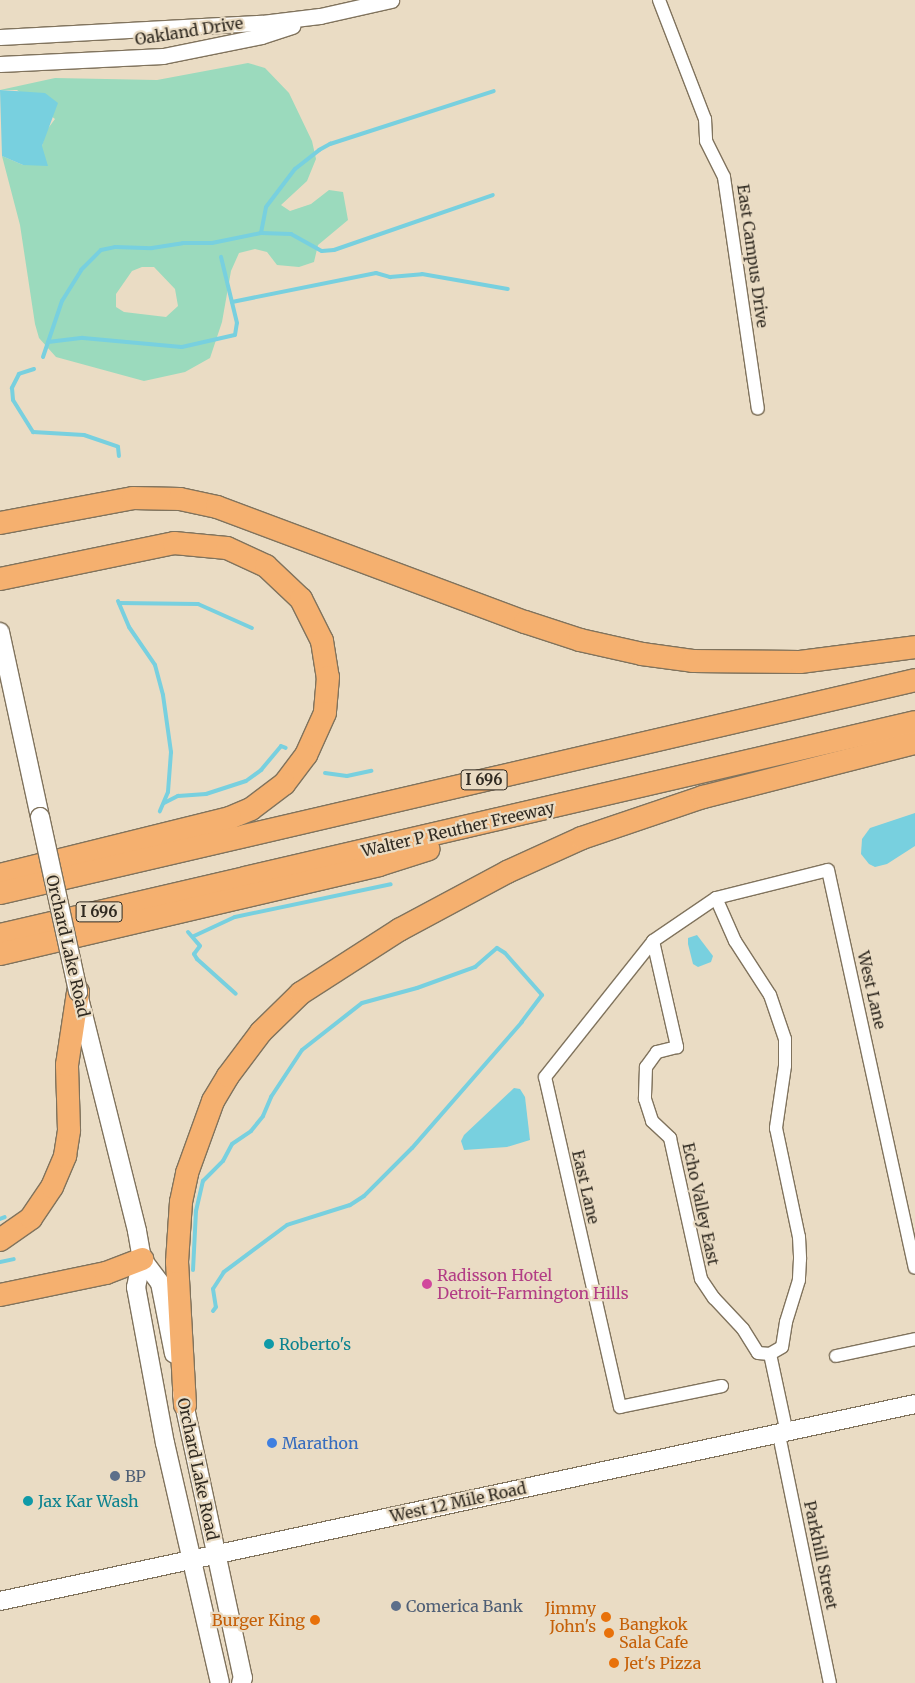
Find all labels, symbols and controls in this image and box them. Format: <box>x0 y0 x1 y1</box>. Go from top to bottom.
street label: Oakland Drive <box>133 13 245 49</box>
street label: East Campus Drive <box>733 183 773 329</box>
road number: I 696 <box>460 768 508 792</box>
street label: Walter P Reuther Freeway <box>360 797 556 861</box>
street label: Orchard Lake Road <box>42 873 94 1019</box>
road number: I 696 <box>75 900 123 924</box>
street label: West Lane <box>854 949 890 1031</box>
street label: Echo Valley East <box>679 1141 723 1267</box>
street label: East Lane <box>568 1148 604 1226</box>
place label: Radisson Hotel Detroit-Farmington Hills <box>437 1265 629 1303</box>
marker: Radisson Hotel Detroit-Farmington Hills <box>421 1278 433 1290</box>
place label: Roberto's <box>279 1334 351 1354</box>
marker: Roberto's <box>263 1338 275 1350</box>
street label: Orchard Lake Road <box>174 1396 222 1542</box>
place label: Marathon <box>282 1433 359 1453</box>
marker: Marathon <box>266 1437 278 1449</box>
place label: BP <box>125 1466 146 1486</box>
marker: BP <box>109 1470 121 1482</box>
street label: West 12 Mile Road <box>388 1478 528 1526</box>
place label: Jax Kar Wash <box>38 1491 139 1511</box>
marker: Jax Kar Wash <box>22 1495 34 1507</box>
street label: Parkhill Street <box>800 1499 842 1611</box>
place label: Comerica Bank <box>406 1596 523 1616</box>
place label: Jimmy John's <box>545 1598 596 1636</box>
marker: Comerica Bank <box>390 1600 402 1612</box>
place label: Burger King <box>212 1610 305 1630</box>
marker: Jimmy John's <box>600 1611 612 1623</box>
marker: Burger King <box>309 1614 321 1626</box>
place label: Bangkok Sala Cafe <box>619 1614 688 1652</box>
marker: Bangkok Sala Cafe <box>603 1627 615 1639</box>
place label: Jet's Pizza <box>624 1653 701 1673</box>
marker: Jet's Pizza <box>608 1657 620 1669</box>

